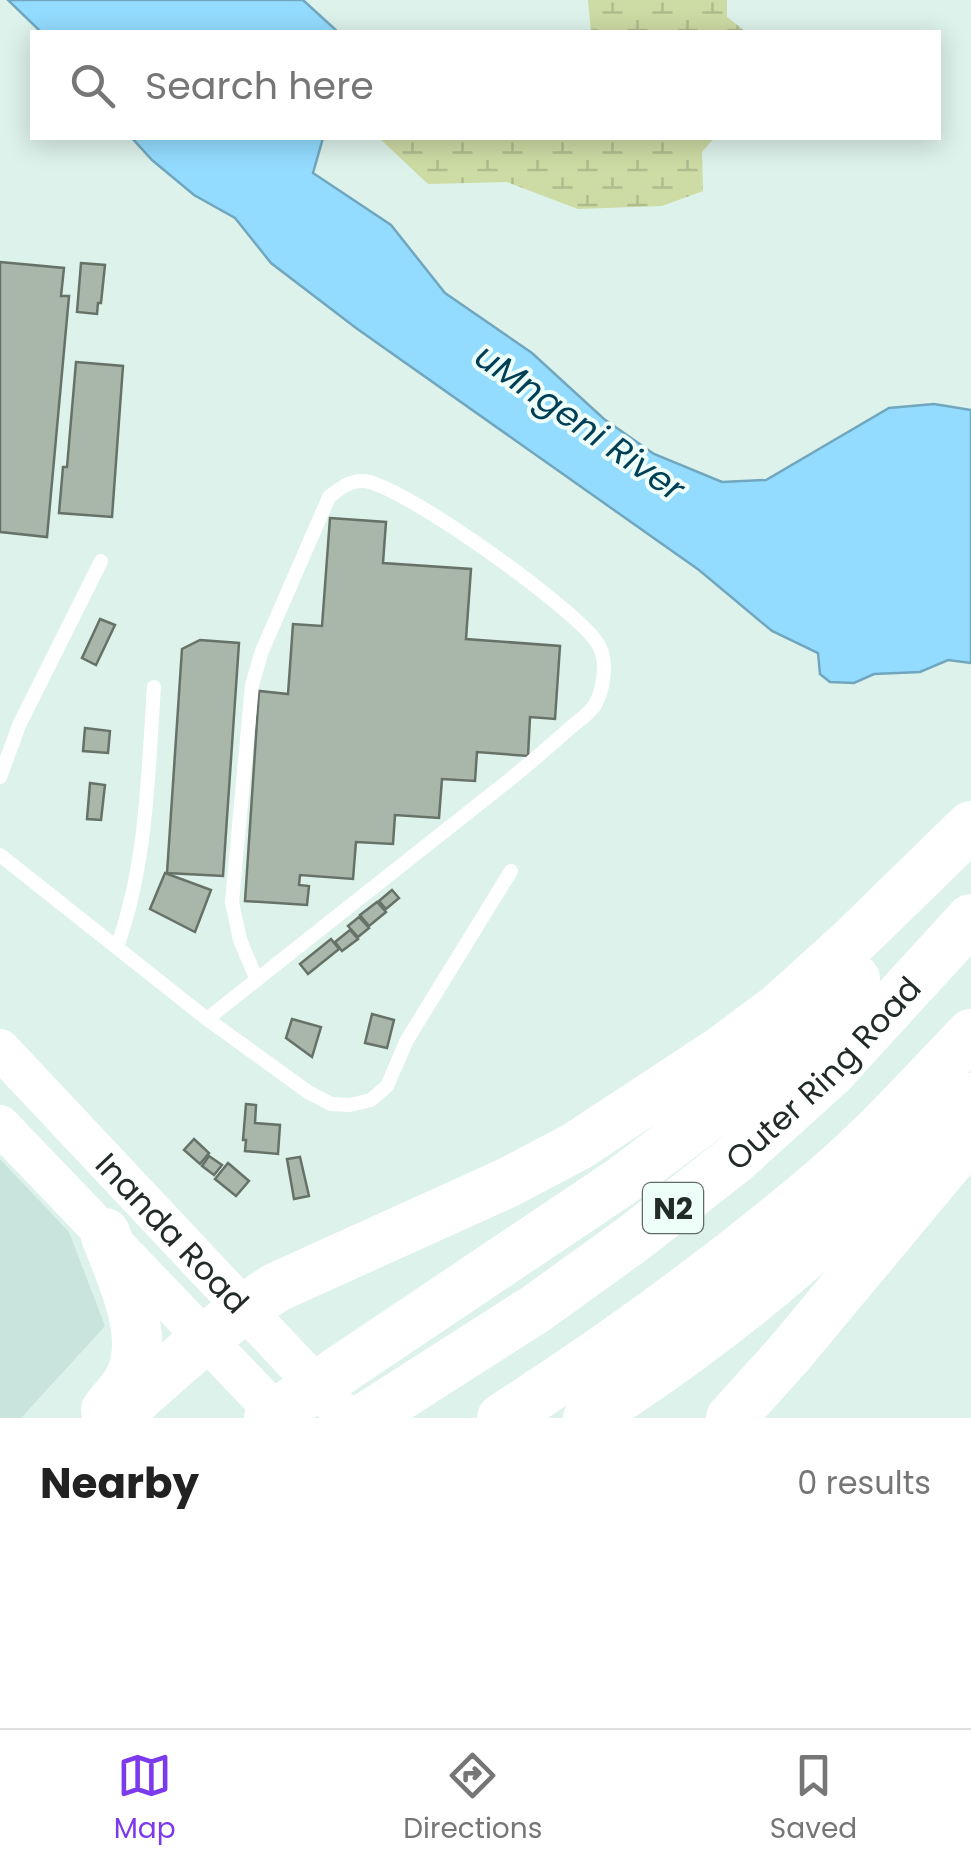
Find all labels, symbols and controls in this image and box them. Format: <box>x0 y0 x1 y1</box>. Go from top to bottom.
search box <box>30 30 941 140</box>
icon: search <box>65 58 120 113</box>
text: Search here <box>145 59 374 112</box>
water label: uMngeni River <box>465 331 696 513</box>
street label: Outer Ring Road <box>715 966 931 1180</box>
street label: Inanda Road <box>86 1142 259 1323</box>
road number: N2 <box>643 1183 703 1233</box>
text: Nearby <box>40 1454 199 1513</box>
text: 0 results <box>797 1460 931 1505</box>
tab: Map <box>114 1748 176 1850</box>
tab: Directions <box>403 1748 542 1850</box>
tab: Saved <box>770 1748 857 1850</box>

